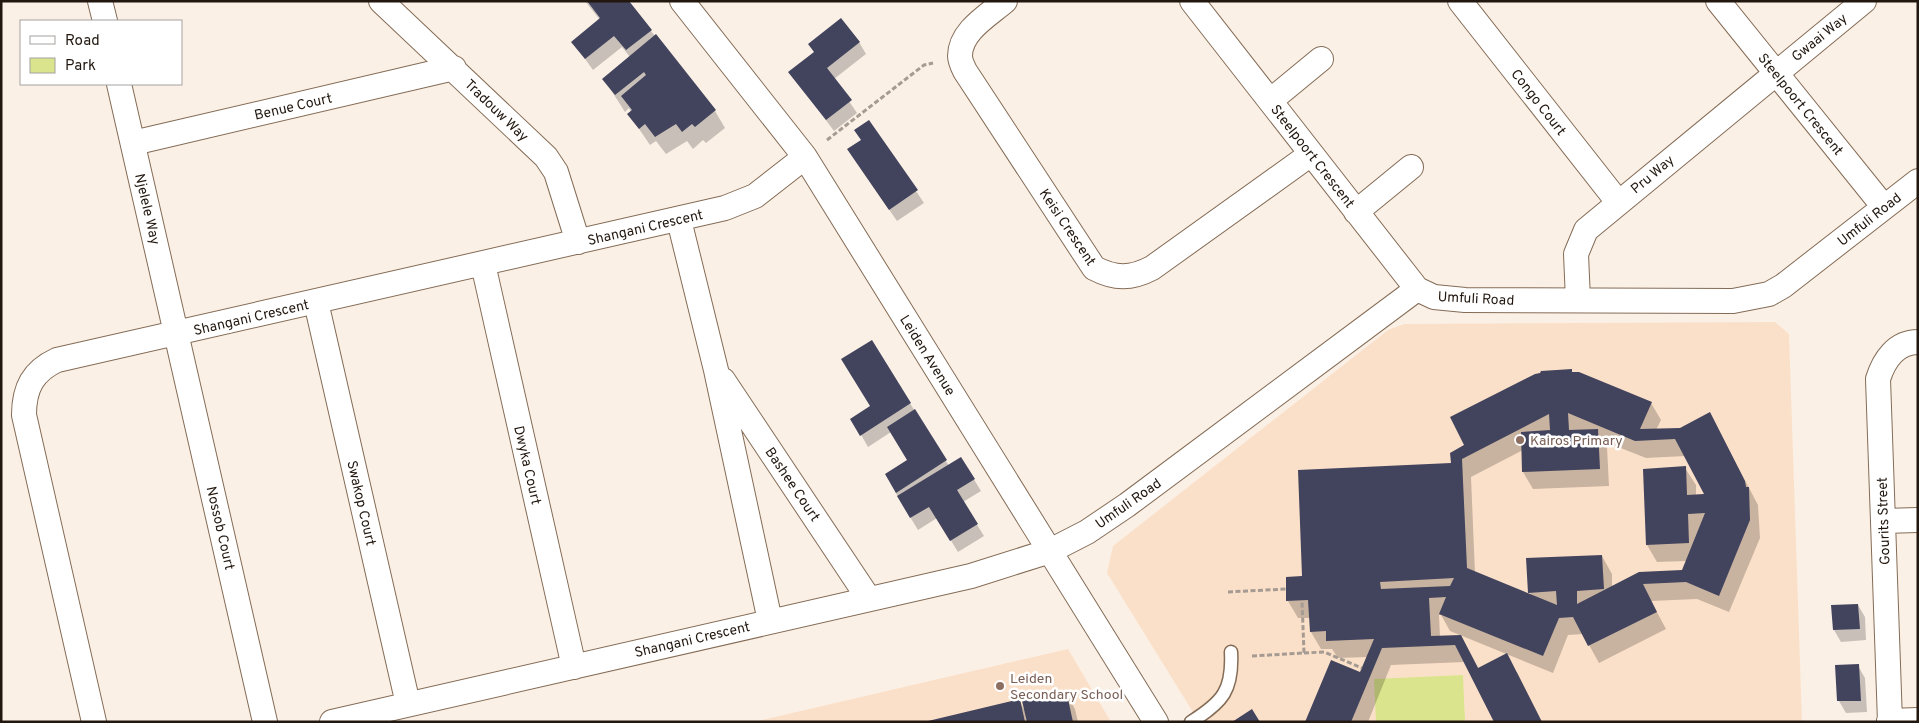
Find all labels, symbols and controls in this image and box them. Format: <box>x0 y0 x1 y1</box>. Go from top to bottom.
street label: Gwaai Way <box>1789 11 1851 66</box>
legend <box>20 20 182 85</box>
text: Road <box>65 32 100 51</box>
street label: Steelpoort Crescent <box>1753 51 1846 159</box>
text: Park <box>65 57 96 76</box>
street label: Congo Court <box>1507 66 1569 140</box>
street label: Tradouw Way <box>460 76 532 146</box>
street label: Benue Court <box>253 90 334 125</box>
street label: Steelpoort Crescent <box>1266 102 1357 212</box>
street label: Pru Way <box>1628 152 1678 198</box>
street label: Njelele Way <box>130 172 163 247</box>
street label: Keisi Crescent <box>1035 186 1099 270</box>
street label: Umfuli Road <box>1834 190 1905 250</box>
street label: Shangani Crescent <box>586 207 705 250</box>
street label: Umfuli Road <box>1437 289 1515 310</box>
street label: Shangani Crescent <box>192 297 311 340</box>
street label: Leiden Avenue <box>895 312 958 399</box>
street label: Dwyka Court <box>509 424 544 506</box>
place label: Kairos Primary <box>1530 433 1623 450</box>
marker: Kairos Primary <box>1514 434 1526 446</box>
street label: Bashee Court <box>761 445 823 525</box>
street label: Swakop Court <box>342 459 379 548</box>
street label: Umfuli Road <box>1093 475 1165 533</box>
street label: Gourits Street <box>1874 477 1895 565</box>
street label: Nossob Court <box>202 485 237 572</box>
street label: Shangani Crescent <box>633 619 752 662</box>
place label: Leiden Secondary School <box>1010 671 1123 704</box>
marker: Leiden Secondary School <box>994 680 1006 692</box>

